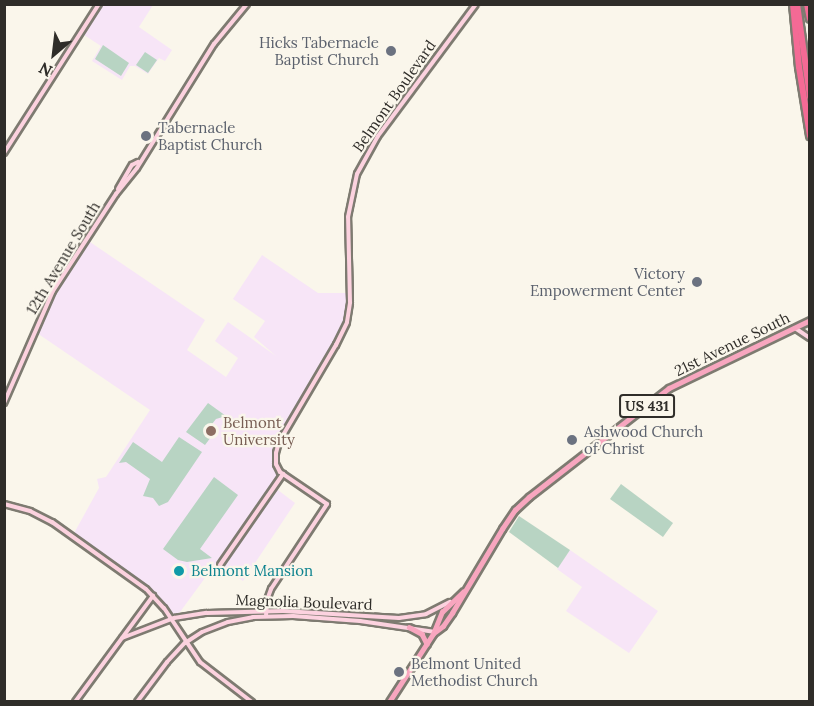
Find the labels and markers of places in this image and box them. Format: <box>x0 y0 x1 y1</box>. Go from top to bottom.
place label: Hicks Tabernacle Baptist Church <box>259 33 379 68</box>
marker: Hicks Tabernacle Baptist Church <box>384 44 398 58</box>
place label: Tabernacle Baptist Church <box>158 118 263 153</box>
marker: Tabernacle Baptist Church <box>139 129 153 143</box>
place label: Victory Empowerment Center <box>530 264 685 299</box>
marker: Victory Empowerment Center <box>690 275 704 289</box>
place label: Belmont University <box>223 413 295 448</box>
place label: Ashwood Church of Christ <box>584 422 703 457</box>
marker: Belmont University <box>204 424 218 438</box>
marker: Ashwood Church of Christ <box>565 433 579 447</box>
place label: Belmont Mansion <box>191 562 313 580</box>
marker: Belmont Mansion <box>172 564 186 578</box>
place label: Belmont United Methodist Church <box>411 654 538 689</box>
marker: Belmont United Methodist Church <box>392 665 406 679</box>

